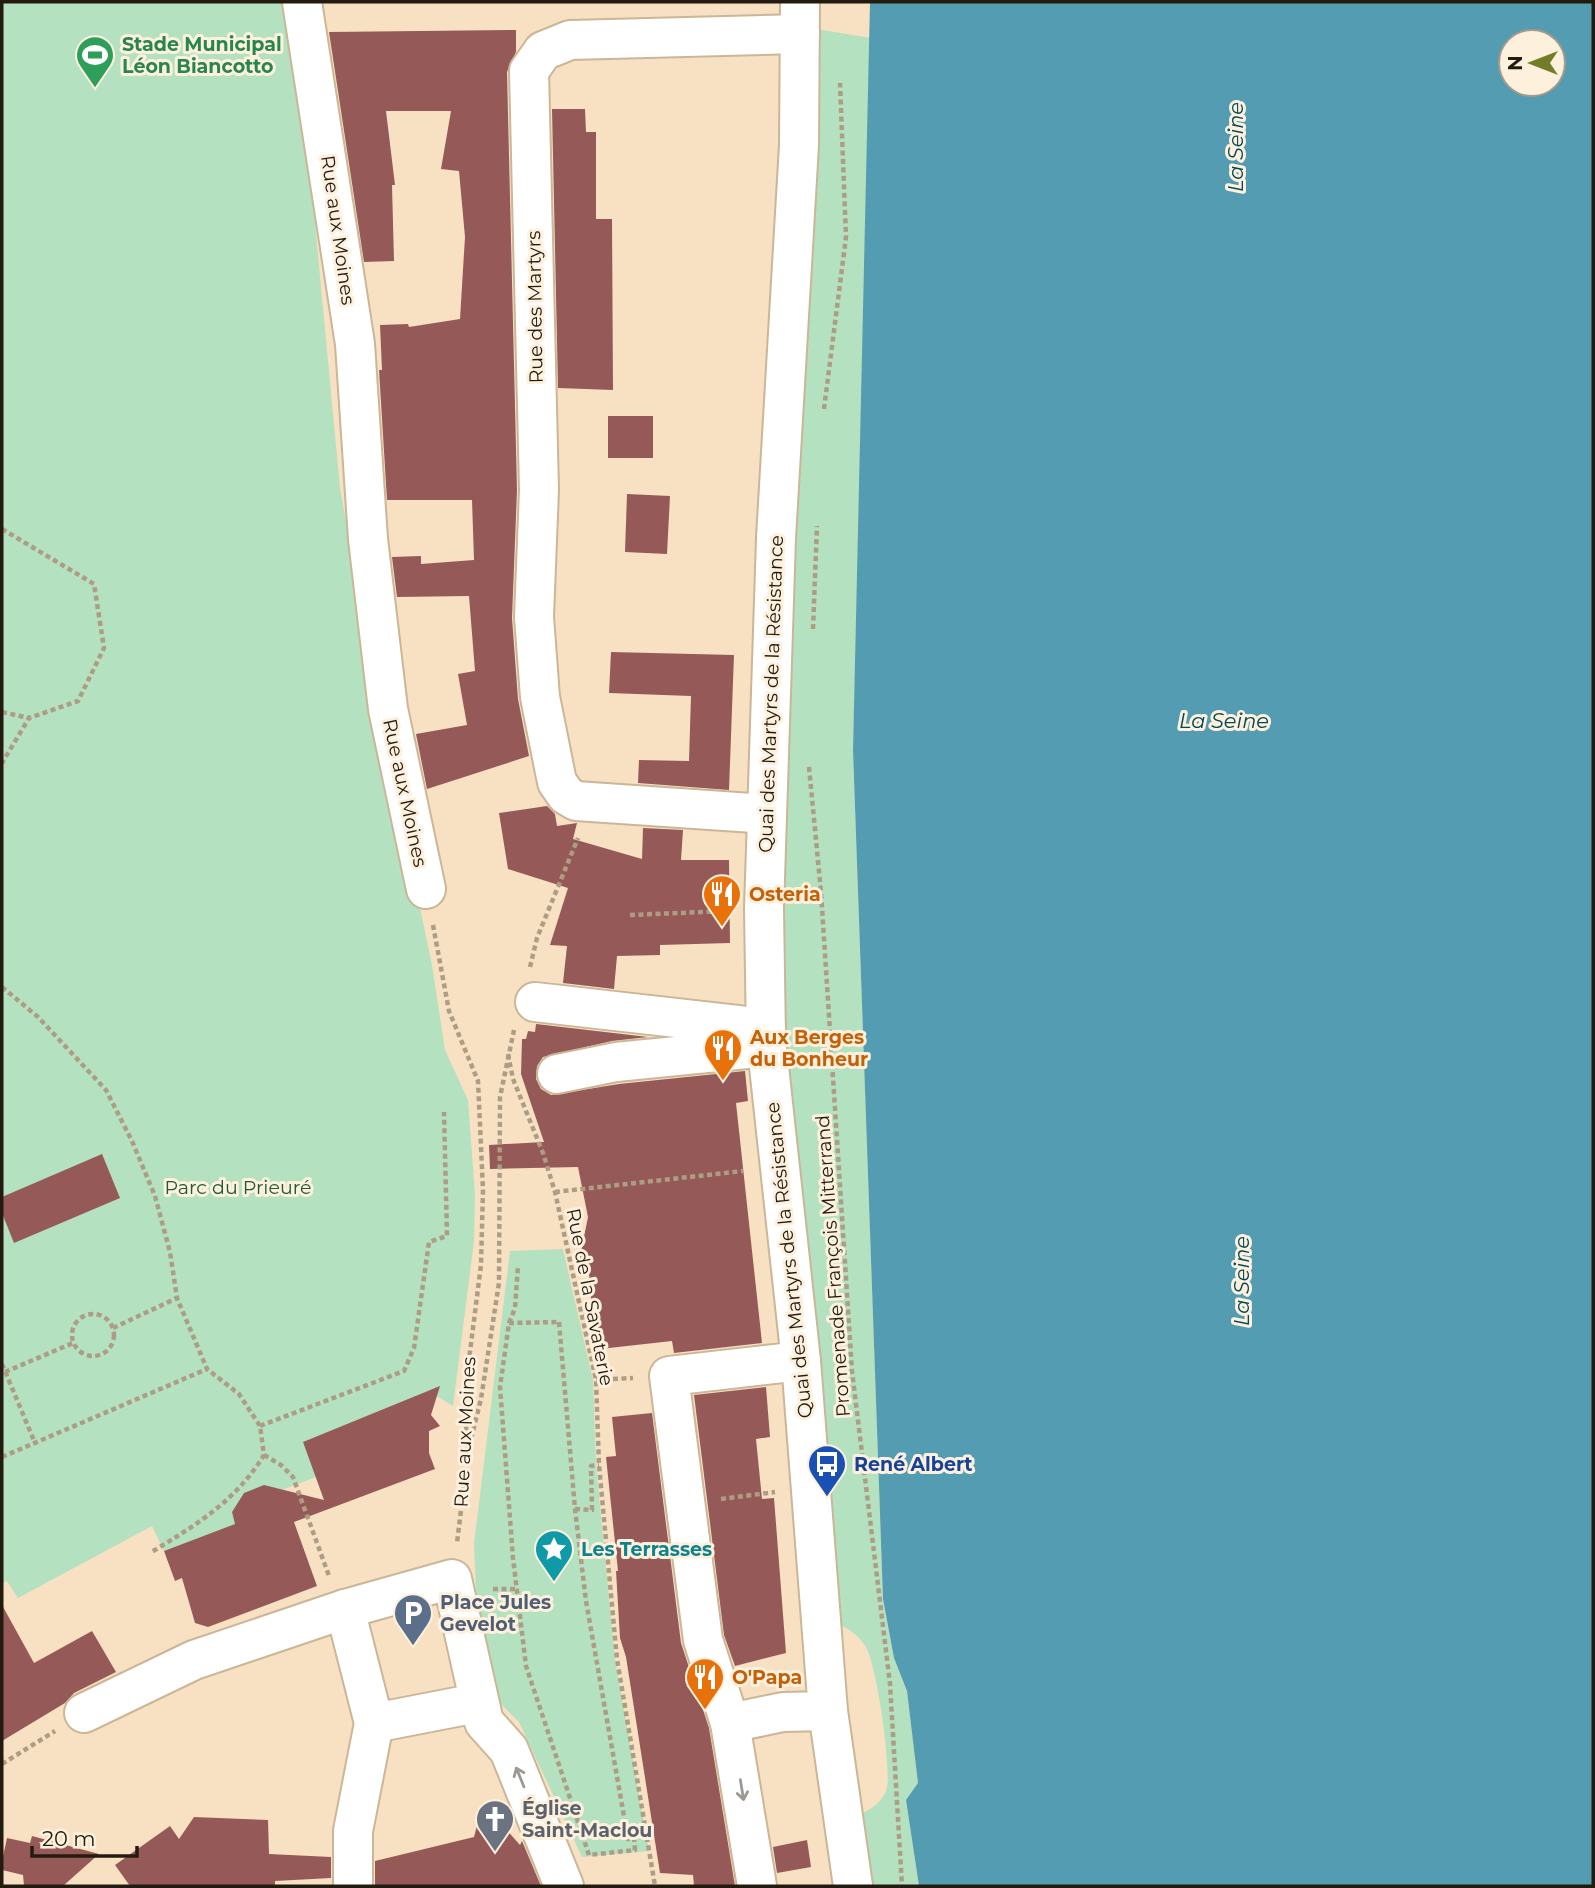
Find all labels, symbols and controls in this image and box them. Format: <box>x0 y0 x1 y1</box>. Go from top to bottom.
north arrow <box>1497 28 1567 98</box>
place label: Stade Municipal Léon Biancotto <box>122 33 282 78</box>
sports icon: Stade Municipal Léon Biancotto <box>74 34 116 89</box>
text: N <box>1504 55 1527 71</box>
water label: La Seine <box>1223 102 1248 192</box>
street label: Rue aux Moines <box>316 154 360 306</box>
street label: Rue des Martyrs <box>522 230 548 384</box>
street label: Quai des Martyrs de la Résistance <box>754 535 788 853</box>
water label: La Seine <box>1179 708 1269 733</box>
street label: Rue aux Moines <box>378 717 432 869</box>
restaurant icon: Osteria <box>701 873 743 928</box>
place label: Osteria <box>749 883 821 906</box>
place label: Aux Berges du Bonheur <box>749 1026 868 1071</box>
restaurant icon: Aux Berges du Bonheur <box>702 1027 744 1082</box>
street label: Quai des Martyrs de la Résistance <box>761 1101 817 1419</box>
street label: Promenade François Mitterrand <box>811 1114 855 1418</box>
park label: Parc du Prieuré <box>164 1176 312 1199</box>
street label: Rue de la Savaterie <box>562 1206 618 1388</box>
water label: La Seine <box>1229 1236 1254 1326</box>
street label: Rue aux Moines <box>450 1356 480 1508</box>
bus stop icon: René Albert <box>806 1443 848 1498</box>
place label: René Albert <box>854 1453 973 1476</box>
place icon: Les Terrasses <box>533 1528 575 1583</box>
place label: Les Terrasses <box>581 1538 712 1561</box>
place label: Place Jules Gevelot <box>440 1591 551 1636</box>
parking icon: Place Jules Gevelot <box>392 1592 434 1647</box>
restaurant icon: O'Papa <box>684 1656 726 1711</box>
place label: O'Papa <box>732 1666 802 1689</box>
one-way arrow <box>513 1767 526 1789</box>
one-way arrow <box>736 1778 749 1801</box>
place label: Église Saint-Maclou <box>522 1797 652 1842</box>
church icon: Église Saint-Maclou <box>474 1798 516 1853</box>
scale bar <box>32 1814 136 1858</box>
text: 20 m <box>42 1826 96 1851</box>

